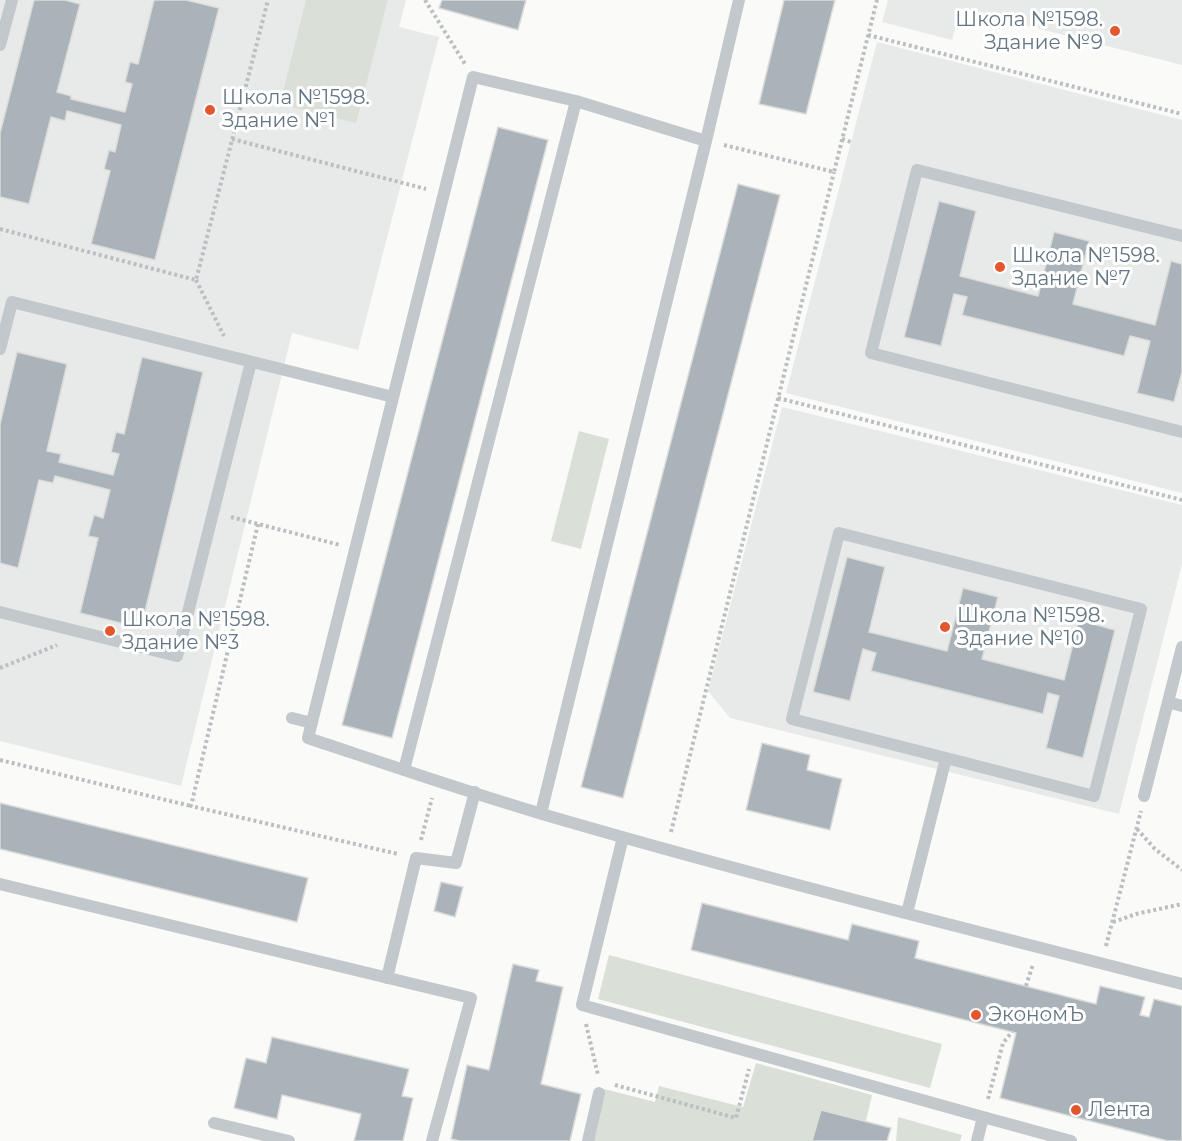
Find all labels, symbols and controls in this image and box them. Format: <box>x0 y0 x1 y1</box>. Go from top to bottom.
place label: Школа №1598. Здание №9 <box>955 8 1103 55</box>
marker: Школа №1598. Здание №9 <box>1108 24 1122 38</box>
place label: Школа №1598. Здание №1 <box>222 86 370 133</box>
marker: Школа №1598. Здание №1 <box>203 103 217 117</box>
place label: Школа №1598. Здание №7 <box>1012 244 1160 291</box>
marker: Школа №1598. Здание №7 <box>993 260 1007 274</box>
place label: Школа №1598. Здание №10 <box>957 604 1105 651</box>
place label: Школа №1598. Здание №3 <box>122 608 270 655</box>
marker: Школа №1598. Здание №10 <box>938 620 952 634</box>
marker: Школа №1598. Здание №3 <box>103 624 117 638</box>
place label: ЭкономЪ <box>988 1003 1084 1027</box>
marker: ЭкономЪ <box>969 1008 983 1022</box>
place label: Лента <box>1088 1098 1151 1122</box>
marker: Лента <box>1069 1103 1083 1117</box>

